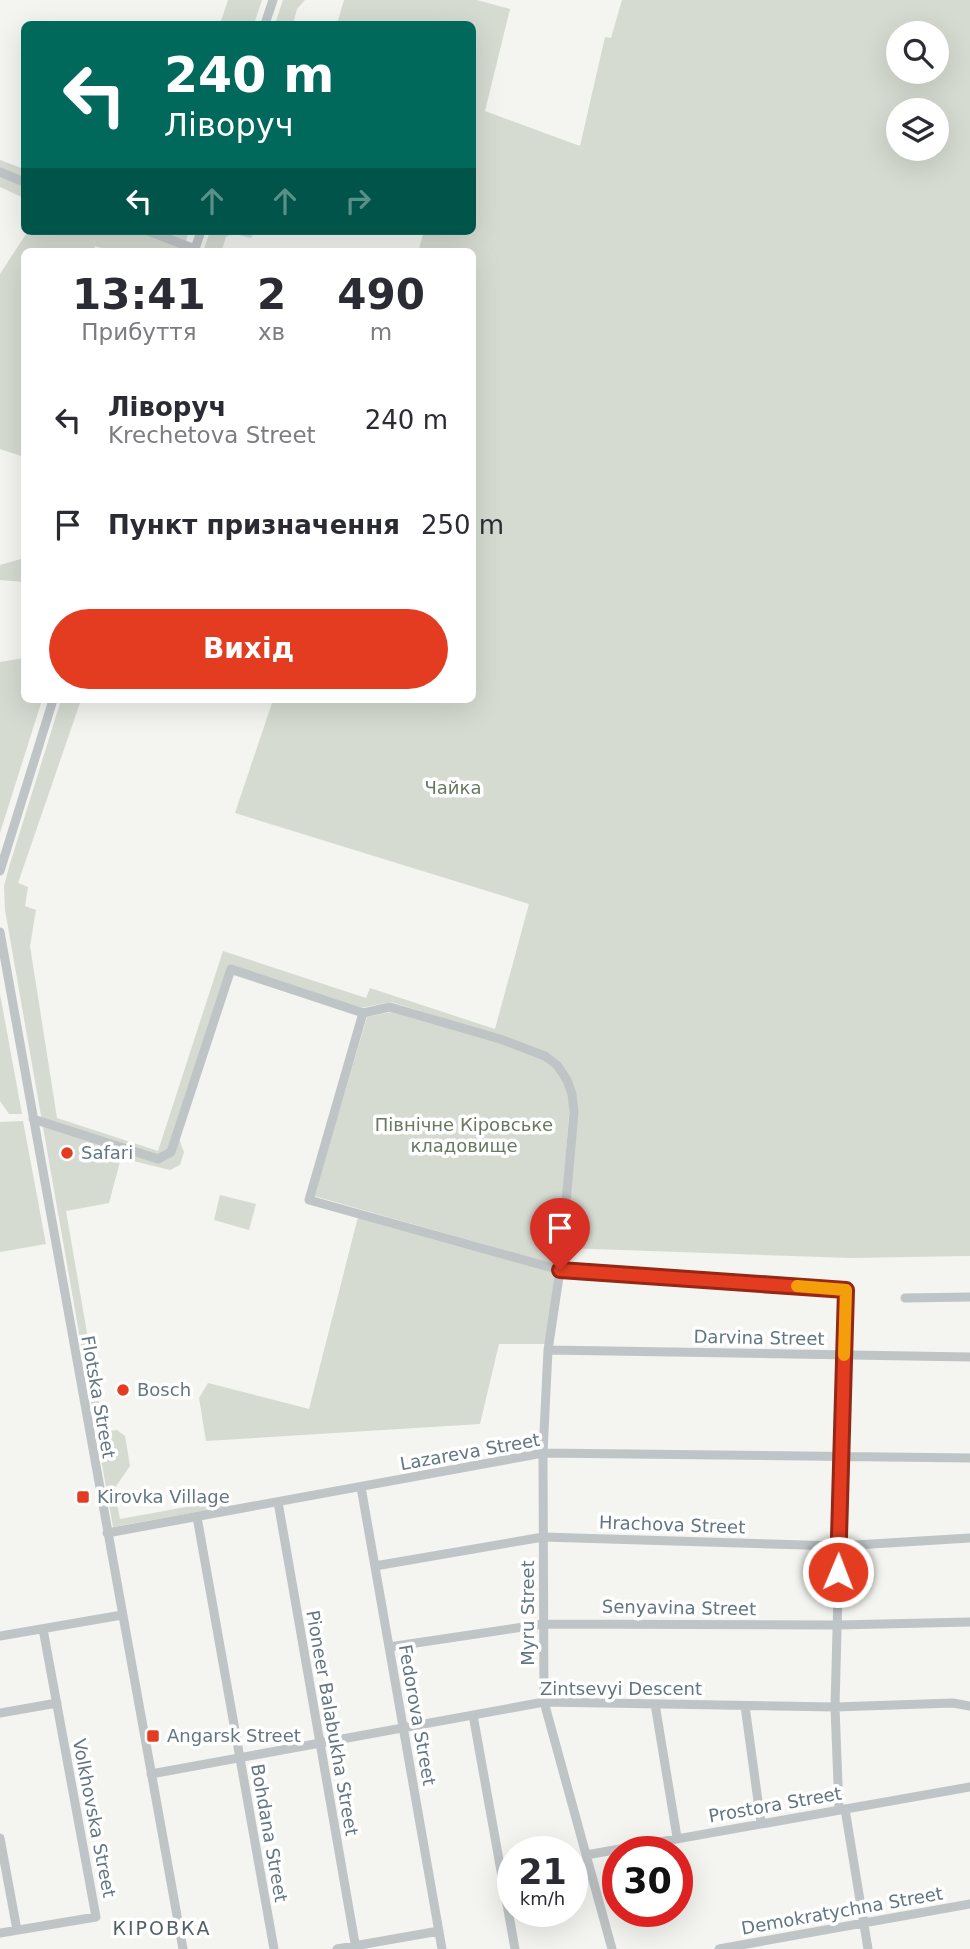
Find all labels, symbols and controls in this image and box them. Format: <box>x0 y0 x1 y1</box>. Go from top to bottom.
map controls <box>886 21 949 161</box>
button: search <box>886 21 949 84</box>
text: 240 m <box>164 47 334 104</box>
icon: left <box>49 49 140 140</box>
button: layers <box>886 98 949 161</box>
text: Ліворуч <box>164 106 294 144</box>
icon: left <box>120 182 158 220</box>
icon: ahead <box>193 182 231 220</box>
icon: ahead <box>266 182 304 220</box>
icon: right <box>339 182 377 220</box>
text: 13:41 <box>72 270 206 319</box>
text: 2 <box>257 270 286 319</box>
text: 490 <box>337 270 425 319</box>
text: Прибуття <box>81 319 197 345</box>
text: хв <box>258 319 285 345</box>
text: m <box>370 319 392 345</box>
text: Ліворуч <box>108 392 226 422</box>
icon: left <box>49 401 87 439</box>
text: 240 m <box>365 405 448 435</box>
text: Krechetova Street <box>108 422 316 448</box>
icon: arrive <box>49 506 87 544</box>
text: Пункт призначення <box>108 510 400 540</box>
text: 250 m <box>421 510 504 540</box>
button: Вихід <box>49 609 448 689</box>
park label: Чайка <box>425 777 481 798</box>
park label: Північне Кіровське кладовище <box>375 1114 553 1156</box>
place label: Safari <box>81 1142 133 1163</box>
marker: Safari <box>59 1145 75 1161</box>
pin <box>530 1198 590 1270</box>
icon: arrive <box>541 1209 579 1247</box>
street label: Darvina Street <box>693 1326 825 1349</box>
street label: Flotska Street <box>77 1334 120 1460</box>
place label: Bosch <box>137 1379 191 1400</box>
marker: Bosch <box>115 1382 131 1398</box>
street label: Lazareva Street <box>398 1429 542 1474</box>
place label: Kirovka Village <box>97 1486 230 1507</box>
marker: Kirovka Village <box>75 1489 91 1505</box>
street label: Hrachova Street <box>599 1511 746 1538</box>
position arrow <box>801 1535 875 1609</box>
street label: Myru Street <box>517 1560 538 1666</box>
street label: Senyavina Street <box>602 1596 756 1619</box>
street label: Pioneer Balabukha Street <box>302 1608 363 1837</box>
street label: Fedorova Street <box>395 1643 440 1787</box>
street label: Zintsevyi Descent <box>540 1678 702 1699</box>
place label: Angarsk Street <box>167 1725 301 1746</box>
marker: Angarsk Street <box>145 1728 161 1744</box>
street label: Volkhovska Street <box>69 1737 120 1899</box>
street label: Bohdana Street <box>247 1762 292 1904</box>
street label: Prostora Street <box>707 1782 843 1827</box>
speed limit sign: 30 <box>602 1836 693 1927</box>
text: 21 <box>518 1852 567 1892</box>
street label: Demokratychna Street <box>740 1882 944 1939</box>
text: km/h <box>520 1888 565 1909</box>
district label: КІРОВКА <box>112 1917 212 1939</box>

